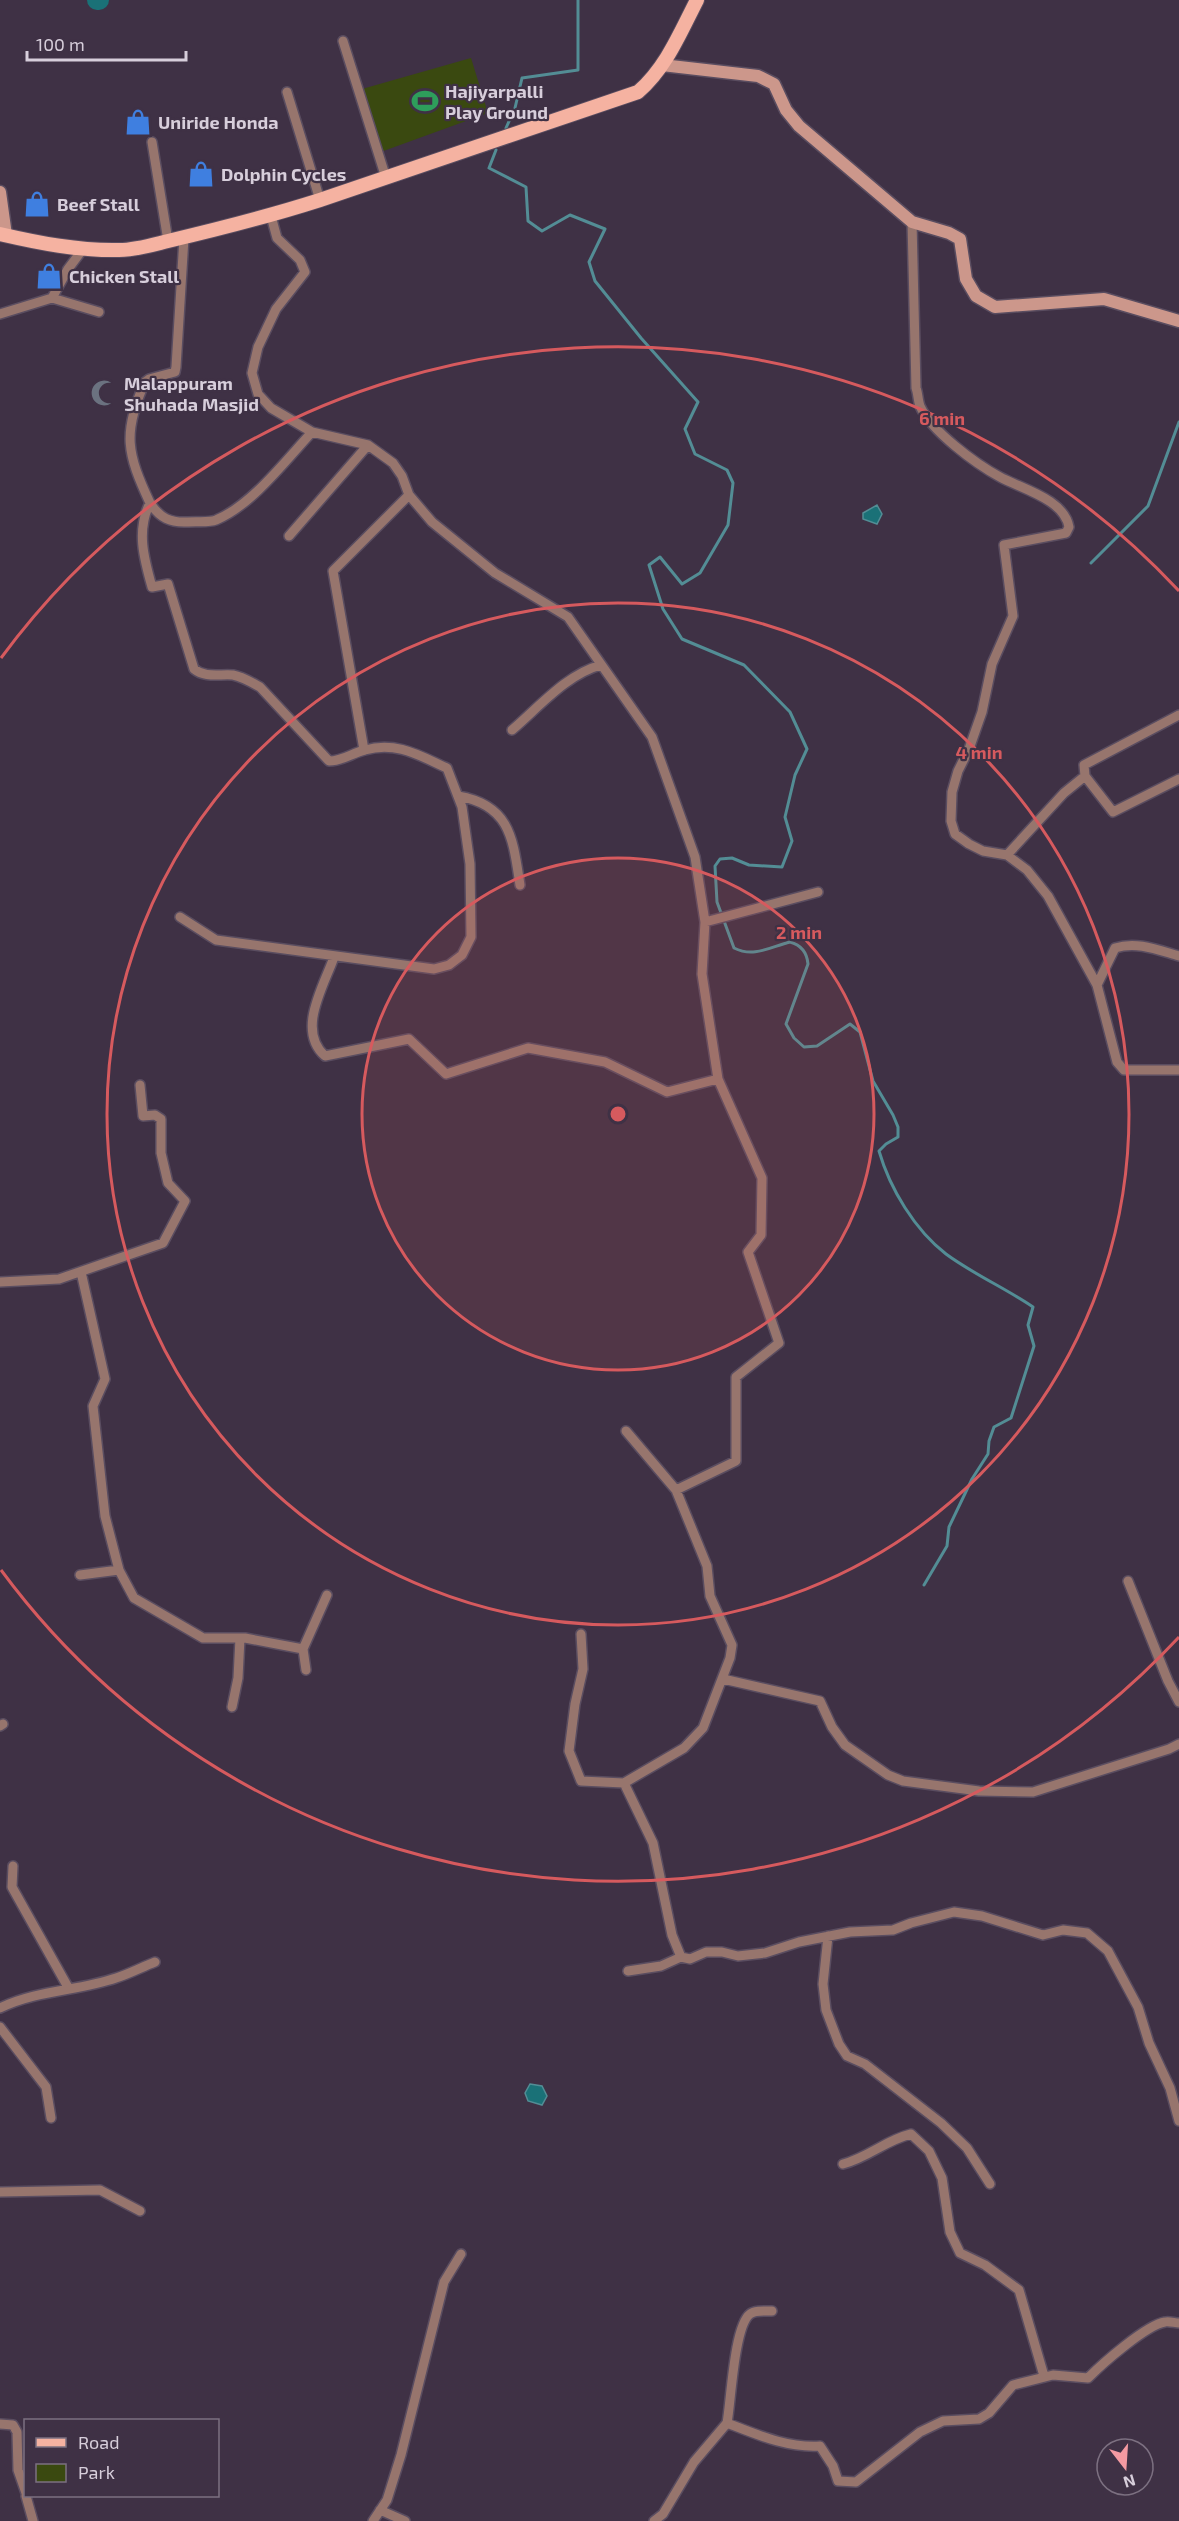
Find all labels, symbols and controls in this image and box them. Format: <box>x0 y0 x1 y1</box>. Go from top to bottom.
scale bar <box>27 24 186 62</box>
text: 100 m <box>36 33 85 55</box>
place label: Hajiyarpalli Play Ground <box>445 80 548 123</box>
sports icon: Hajiyarpalli Play Ground <box>410 86 440 116</box>
shop icon: Uniride Honda <box>123 107 153 137</box>
place label: Uniride Honda <box>158 111 278 133</box>
shop icon: Dolphin Cycles <box>186 159 216 189</box>
place label: Dolphin Cycles <box>221 163 346 185</box>
shop icon: Beef Stall <box>22 189 52 219</box>
place label: Beef Stall <box>57 193 140 215</box>
shop icon: Chicken Stall <box>34 261 64 291</box>
place label: Chicken Stall <box>69 265 179 287</box>
place label: Malappuram Shuhada Masjid <box>124 372 259 415</box>
mosque icon: Malappuram Shuhada Masjid <box>89 378 119 408</box>
text: 6 min <box>919 407 965 429</box>
text: 4 min <box>956 741 1003 763</box>
text: 2 min <box>776 921 822 943</box>
centre of rings <box>608 1104 628 1124</box>
legend <box>24 2419 219 2497</box>
text: Road <box>78 2431 119 2453</box>
north arrow <box>1095 2437 1155 2497</box>
text: Park <box>78 2461 115 2483</box>
text: N <box>1121 2471 1138 2493</box>

